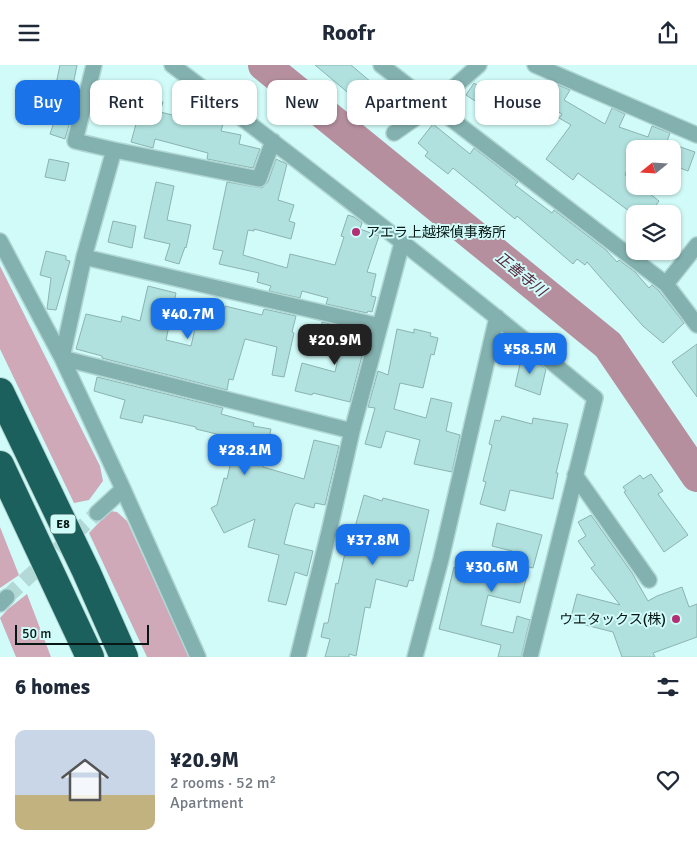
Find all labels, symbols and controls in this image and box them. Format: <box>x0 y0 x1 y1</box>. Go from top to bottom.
icon: menu <box>15 19 43 47</box>
text: Roofr <box>322 19 375 46</box>
icon: share <box>654 19 682 47</box>
chip: Buy <box>15 80 80 125</box>
chip: Rent <box>90 80 162 125</box>
chip: Filters <box>172 80 257 125</box>
chip: New <box>267 80 337 125</box>
chip: Apartment <box>347 80 465 125</box>
chip: House <box>475 80 559 125</box>
north arrow <box>626 140 681 195</box>
map controls <box>626 140 681 260</box>
button: layers <box>626 205 681 260</box>
place label: アエラ上越探偵事務所 <box>366 224 506 241</box>
marker: アエラ上越探偵事務所 <box>350 226 362 238</box>
water label: 正善寺川 <box>492 248 552 301</box>
pin: ¥40.7M <box>147 297 229 340</box>
text: ¥40.7M <box>162 304 214 324</box>
pin: ¥20.9M <box>294 323 376 366</box>
text: ¥20.9M <box>309 330 361 350</box>
pin: ¥58.5M <box>489 333 571 375</box>
text: ¥58.5M <box>504 339 556 359</box>
pin: ¥28.1M <box>204 433 286 476</box>
text: ¥28.1M <box>219 440 271 460</box>
road number: E8 <box>50 514 76 533</box>
pin: ¥37.8M <box>332 523 414 566</box>
text: ¥37.8M <box>347 530 399 550</box>
pin: ¥30.6M <box>451 551 533 593</box>
text: ¥30.6M <box>466 557 518 577</box>
place label: ウエタックス(株) <box>559 611 666 628</box>
marker: ウエタックス(株) <box>670 613 682 625</box>
scale bar <box>15 622 149 645</box>
text: 50 m <box>22 625 51 642</box>
icon: filters <box>654 673 682 701</box>
text: 6 homes <box>15 674 90 700</box>
text: ¥20.9M <box>170 747 239 773</box>
icon: home <box>55 750 115 810</box>
icon: heart <box>654 766 682 794</box>
text: 2 rooms · 52 m² <box>170 773 276 793</box>
text: Apartment <box>170 793 243 813</box>

